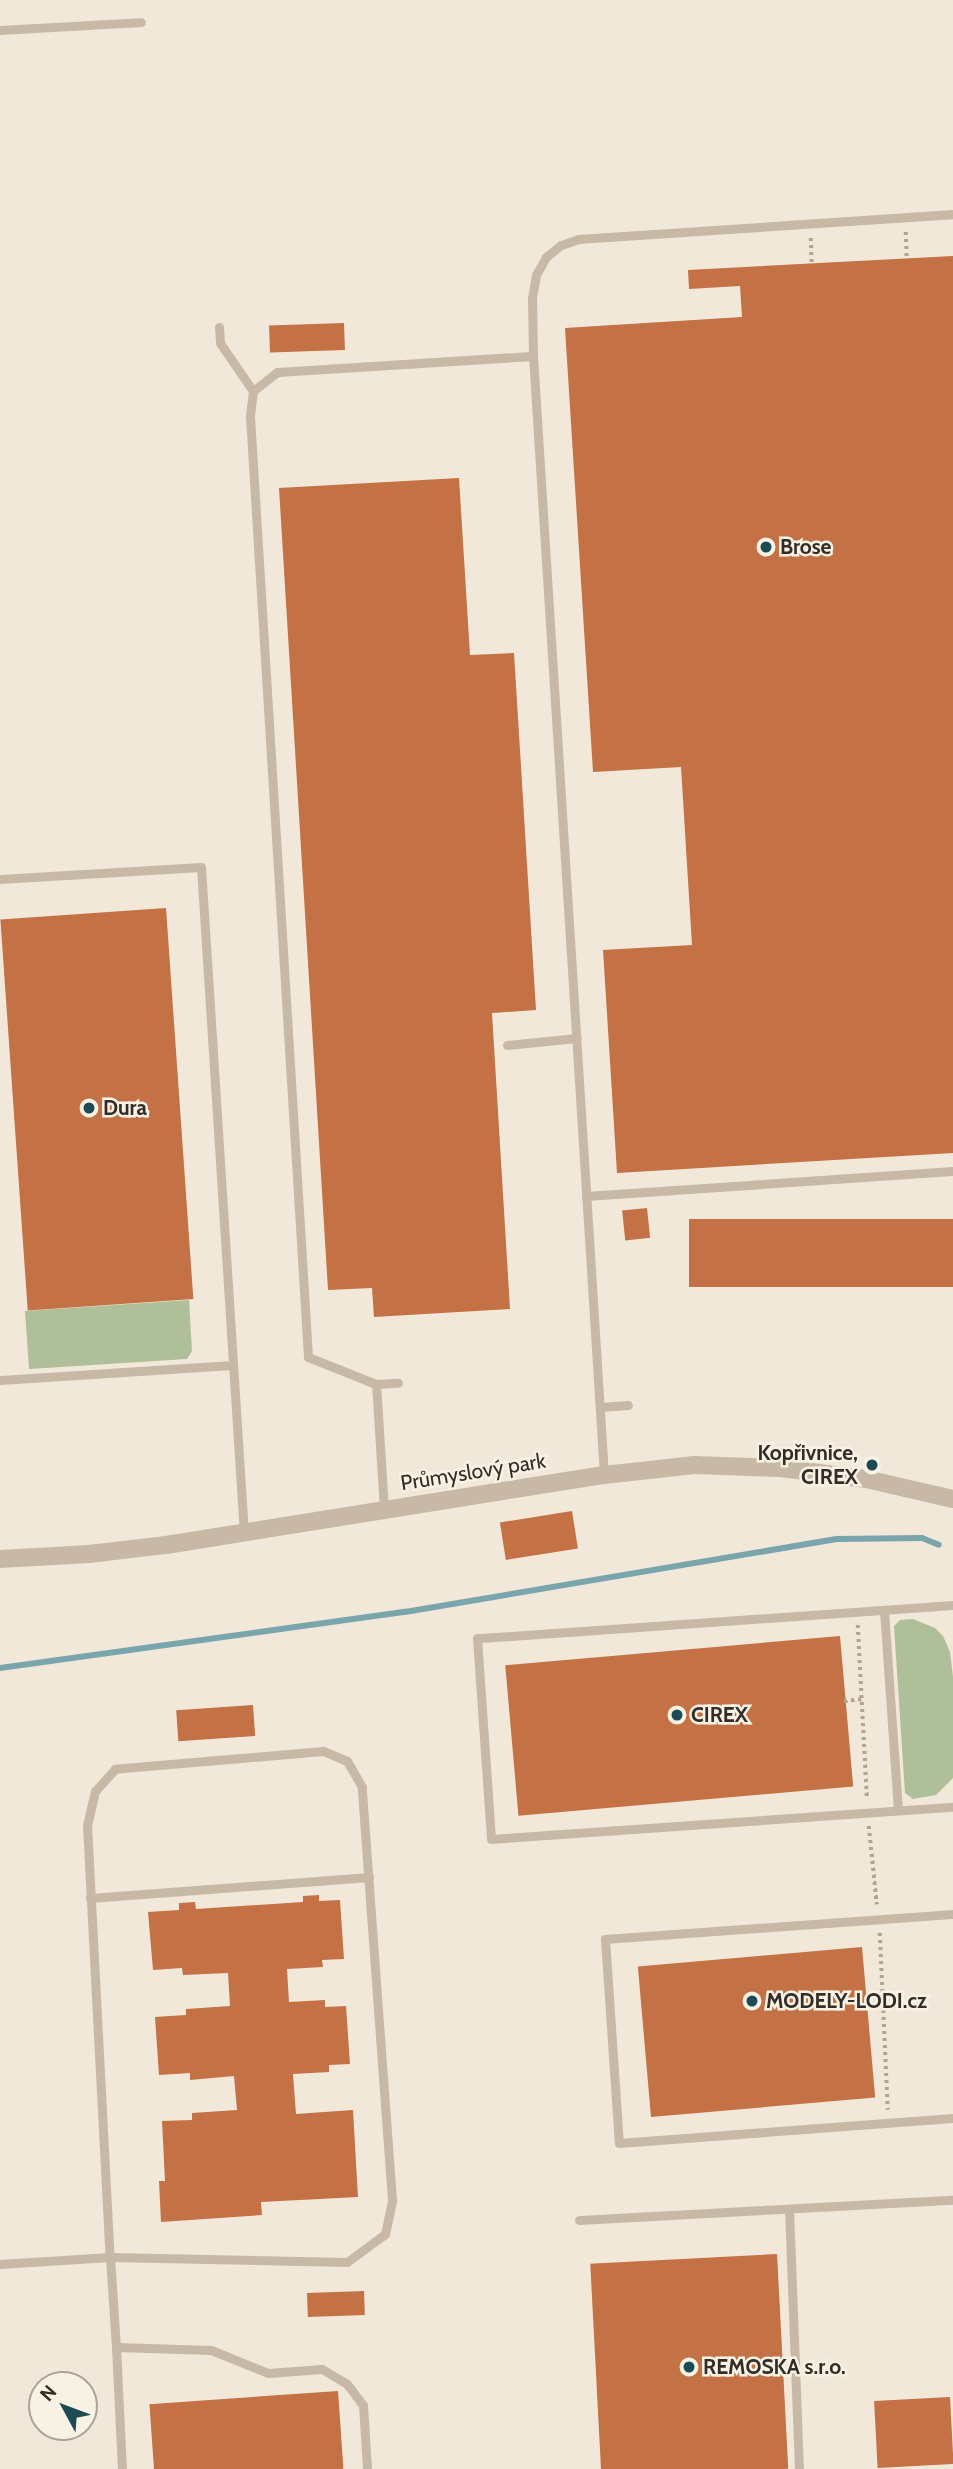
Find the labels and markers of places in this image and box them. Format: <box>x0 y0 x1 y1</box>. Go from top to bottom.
place label: Brose <box>780 534 831 560</box>
marker: Brose <box>758 539 774 555</box>
place label: Dura <box>103 1095 147 1121</box>
marker: Dura <box>81 1100 97 1116</box>
place label: Kopřivnice, CIREX <box>757 1440 858 1490</box>
marker: Kopřivnice, CIREX <box>864 1457 880 1473</box>
place label: CIREX <box>691 1702 748 1728</box>
marker: CIREX <box>669 1707 685 1723</box>
place label: MODELY-LODI.cz <box>766 1988 927 2014</box>
marker: MODELY-LODI.cz <box>744 1993 760 2009</box>
place label: REMOSKA s.r.o. <box>703 2354 846 2380</box>
marker: REMOSKA s.r.o. <box>681 2359 697 2375</box>

